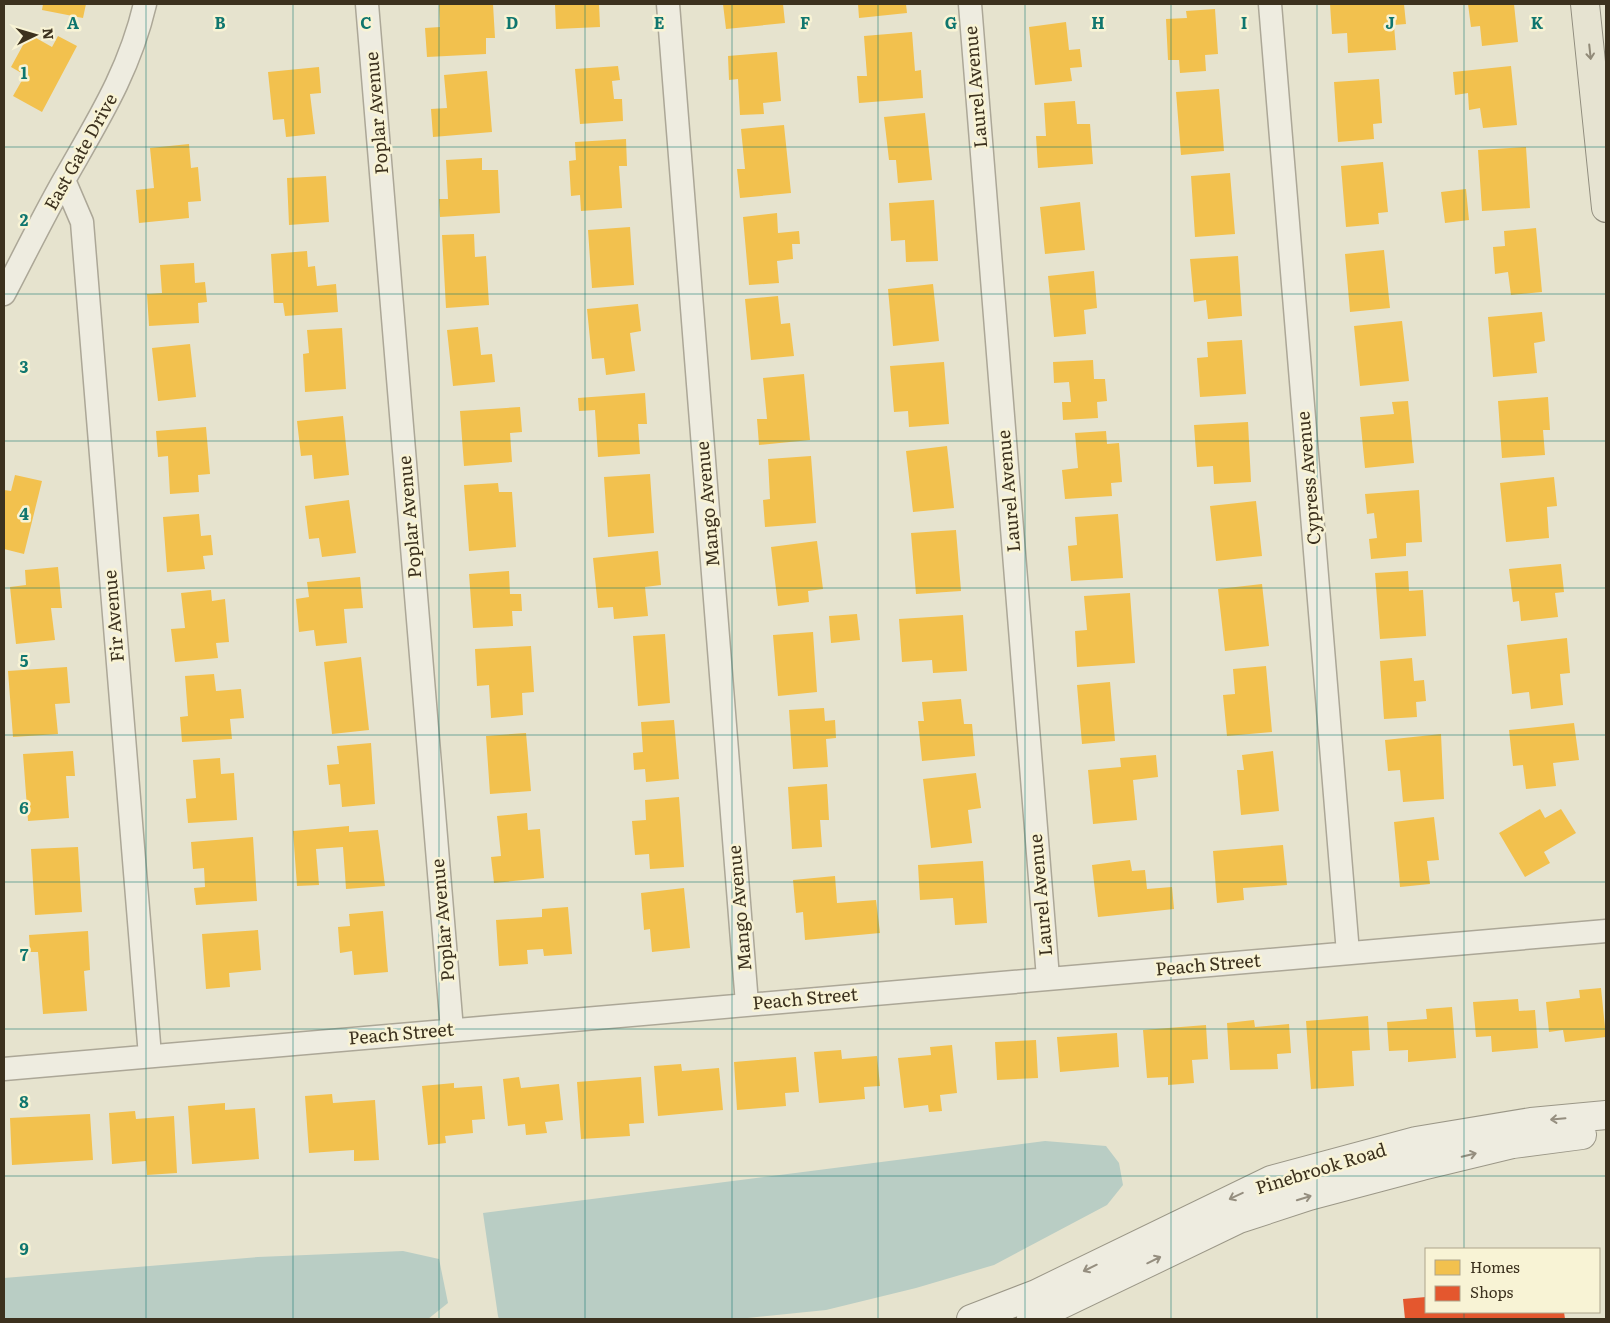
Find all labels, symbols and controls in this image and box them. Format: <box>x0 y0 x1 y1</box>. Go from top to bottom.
north arrow <box>10 10 60 60</box>
text: A <box>67 10 79 34</box>
text: B <box>214 10 226 34</box>
text: C <box>360 10 372 34</box>
text: D <box>506 10 518 34</box>
text: E <box>654 10 665 34</box>
text: F <box>800 10 810 34</box>
text: G <box>945 10 957 34</box>
text: H <box>1091 10 1105 34</box>
text: I <box>1241 10 1247 34</box>
text: J <box>1385 10 1395 34</box>
text: K <box>1531 10 1544 34</box>
street label: Laurel Avenue <box>956 25 993 149</box>
text: N <box>38 27 59 41</box>
one-way arrow <box>1585 44 1595 60</box>
street label: Poplar Avenue <box>357 51 394 176</box>
text: 1 <box>21 60 28 84</box>
street label: East Gate Drive <box>36 88 123 215</box>
text: 2 <box>20 207 29 231</box>
text: 3 <box>20 354 29 378</box>
street label: Cypress Avenue <box>1288 410 1327 546</box>
street label: Laurel Avenue <box>989 429 1026 553</box>
street label: Mango Avenue <box>688 440 725 568</box>
street label: Poplar Avenue <box>390 455 427 580</box>
text: 4 <box>19 501 29 525</box>
street label: Fir Avenue <box>95 569 130 663</box>
text: 5 <box>20 648 29 672</box>
text: 6 <box>19 795 29 819</box>
street label: Laurel Avenue <box>1021 833 1058 957</box>
street label: Mango Avenue <box>720 844 757 972</box>
street label: Poplar Avenue <box>423 858 460 983</box>
text: 7 <box>20 942 29 966</box>
street label: Peach Street <box>1154 945 1262 982</box>
street label: Peach Street <box>751 979 859 1016</box>
street label: Peach Street <box>347 1014 455 1051</box>
text: 8 <box>19 1089 29 1113</box>
one-way arrow <box>1550 1115 1566 1124</box>
street label: Pinebrook Road <box>1252 1135 1389 1200</box>
one-way arrow <box>1461 1150 1477 1159</box>
one-way arrow <box>1229 1192 1244 1202</box>
one-way arrow <box>1295 1193 1311 1202</box>
text: 9 <box>19 1236 29 1260</box>
legend <box>1425 1248 1600 1313</box>
one-way arrow <box>1146 1254 1161 1264</box>
text: Homes <box>1470 1255 1520 1278</box>
one-way arrow <box>1083 1264 1098 1273</box>
text: Shops <box>1470 1280 1513 1303</box>

